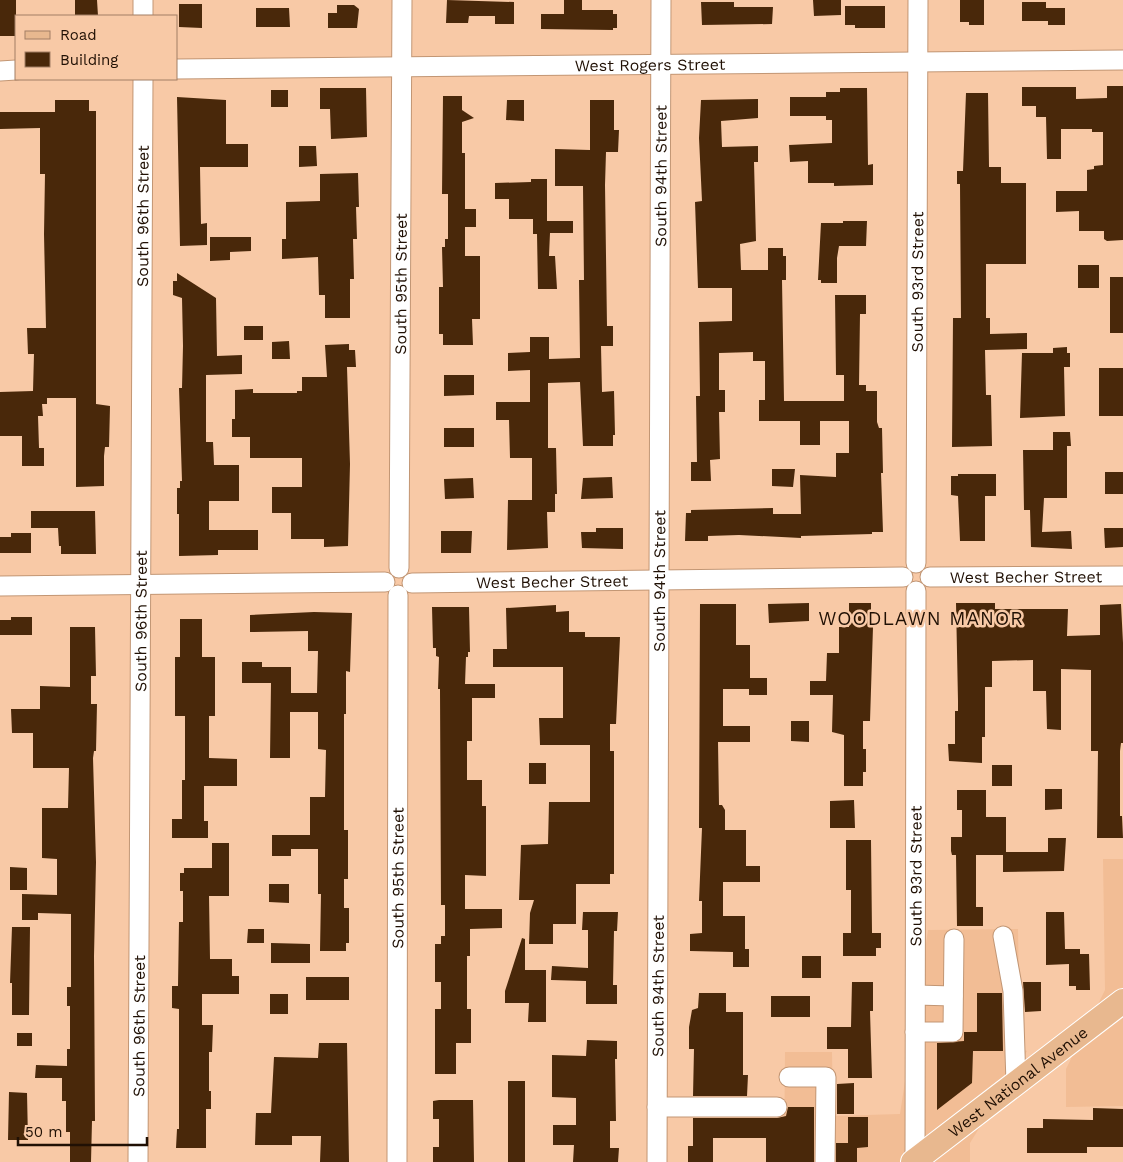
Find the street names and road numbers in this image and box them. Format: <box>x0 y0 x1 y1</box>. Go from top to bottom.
street label: West Rogers Street <box>575 54 726 75</box>
street label: South 94th Street <box>651 105 670 247</box>
street label: South 96th Street <box>133 145 152 287</box>
street label: South 93rd Street <box>907 211 927 352</box>
street label: South 95th Street <box>391 213 410 355</box>
street label: South 94th Street <box>649 510 669 652</box>
street label: South 96th Street <box>131 550 150 692</box>
street label: West Becher Street <box>950 567 1103 586</box>
street label: West Becher Street <box>476 571 629 592</box>
street label: South 93rd Street <box>906 805 925 946</box>
street label: South 95th Street <box>388 807 407 949</box>
street label: South 94th Street <box>648 915 667 1057</box>
street label: South 96th Street <box>129 955 148 1097</box>
street label: West National Avenue <box>944 1022 1091 1141</box>

